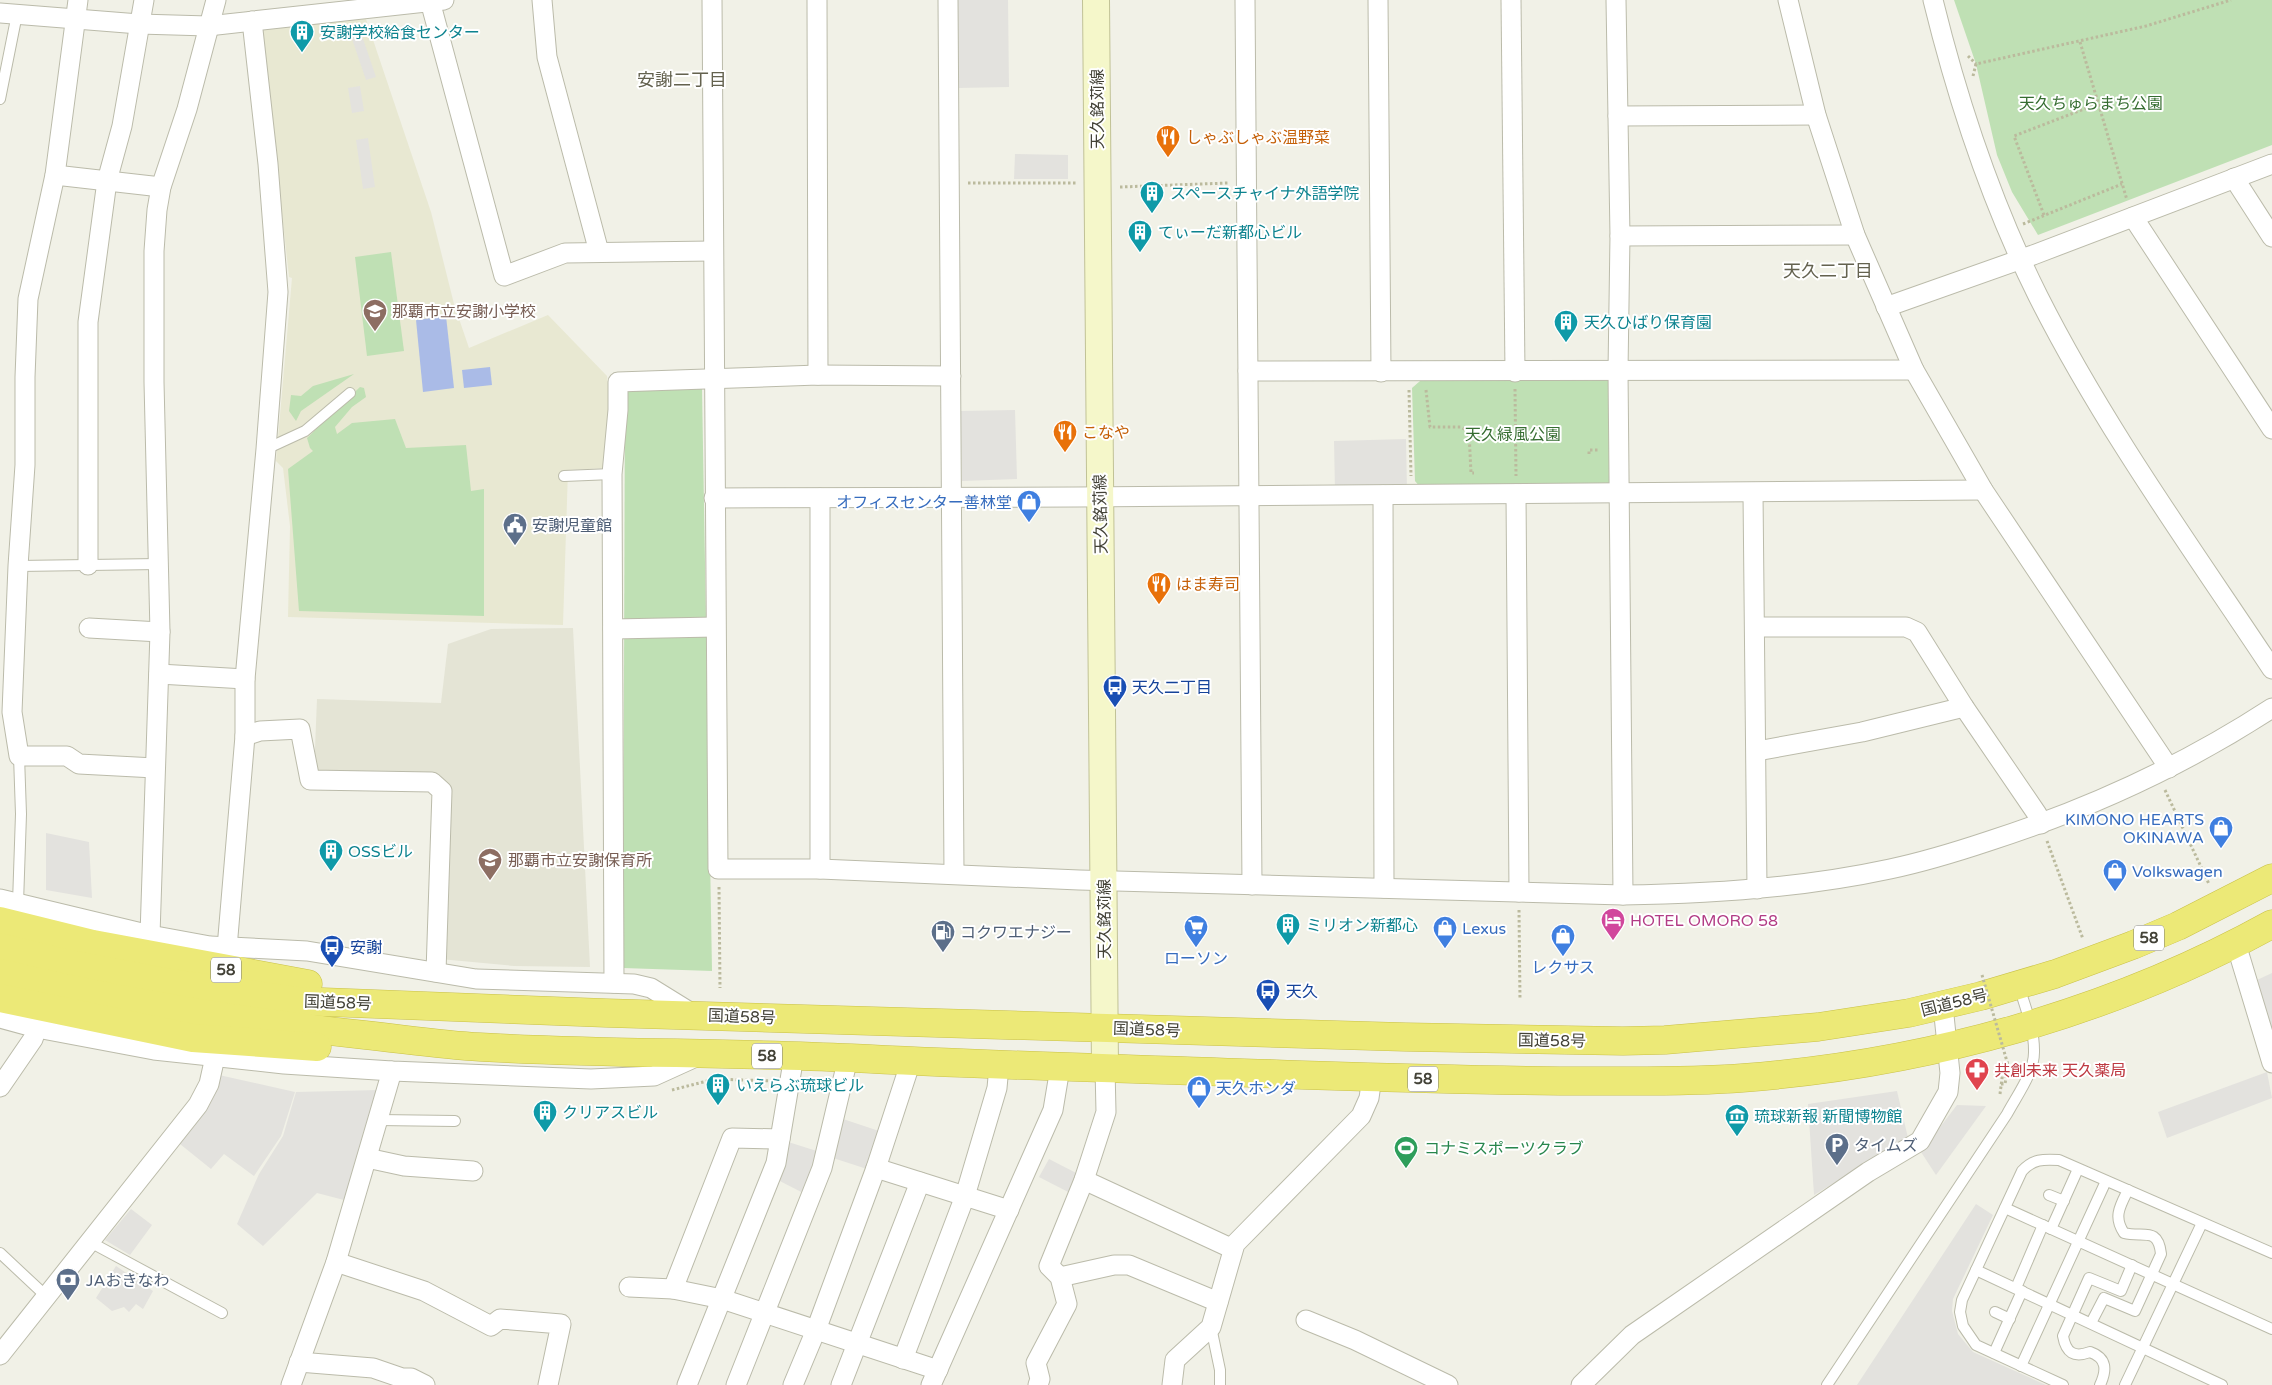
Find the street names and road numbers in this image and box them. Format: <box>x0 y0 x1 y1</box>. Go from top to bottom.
street label: 天久銘苅線 <box>1088 69 1108 149</box>
street label: 天久銘苅線 <box>1090 474 1112 554</box>
street label: 天久銘苅線 <box>1095 879 1115 959</box>
road number: 58 <box>2134 926 2164 950</box>
road number: 58 <box>211 958 241 982</box>
street label: 国道58号 <box>1919 985 1990 1021</box>
street label: 国道58号 <box>304 992 372 1014</box>
street label: 国道58号 <box>708 1006 776 1028</box>
street label: 国道58号 <box>1113 1019 1181 1041</box>
street label: 国道58号 <box>1518 1030 1586 1052</box>
road number: 58 <box>752 1044 782 1068</box>
road number: 58 <box>1408 1066 1438 1092</box>

